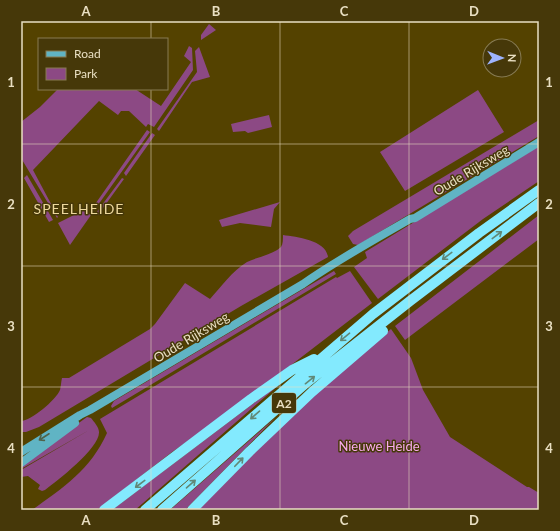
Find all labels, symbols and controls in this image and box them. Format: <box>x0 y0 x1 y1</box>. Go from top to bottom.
text: A <box>80 3 91 19</box>
text: B <box>212 3 221 19</box>
text: C <box>340 3 349 19</box>
text: D <box>469 3 479 19</box>
legend <box>38 38 168 90</box>
north arrow <box>482 38 522 78</box>
text: Road <box>74 46 101 61</box>
text: N <box>506 54 519 63</box>
text: Park <box>74 66 98 81</box>
text: 1 <box>7 74 15 90</box>
text: 1 <box>545 74 553 90</box>
street label: Oude Rijksweg <box>430 141 512 199</box>
text: 2 <box>7 196 15 212</box>
text: 2 <box>545 196 553 212</box>
district label: SPEELHEIDE <box>34 200 124 217</box>
one-way arrow <box>491 231 502 239</box>
one-way arrow <box>442 252 453 261</box>
street label: Oude Rijksweg <box>150 308 232 366</box>
text: 3 <box>7 318 15 334</box>
text: 3 <box>545 318 553 334</box>
one-way arrow <box>340 333 351 342</box>
one-way arrow <box>305 376 315 385</box>
road number: A2 <box>272 393 296 413</box>
one-way arrow <box>250 411 261 420</box>
one-way arrow <box>38 433 49 442</box>
park label: Nieuwe Heide <box>338 438 420 454</box>
text: 4 <box>7 440 15 456</box>
text: 4 <box>545 440 553 456</box>
one-way arrow <box>234 457 244 467</box>
one-way arrow <box>134 479 145 488</box>
one-way arrow <box>186 480 196 489</box>
text: A <box>80 512 91 528</box>
text: B <box>212 512 221 528</box>
text: C <box>340 512 349 528</box>
text: D <box>469 512 479 528</box>

